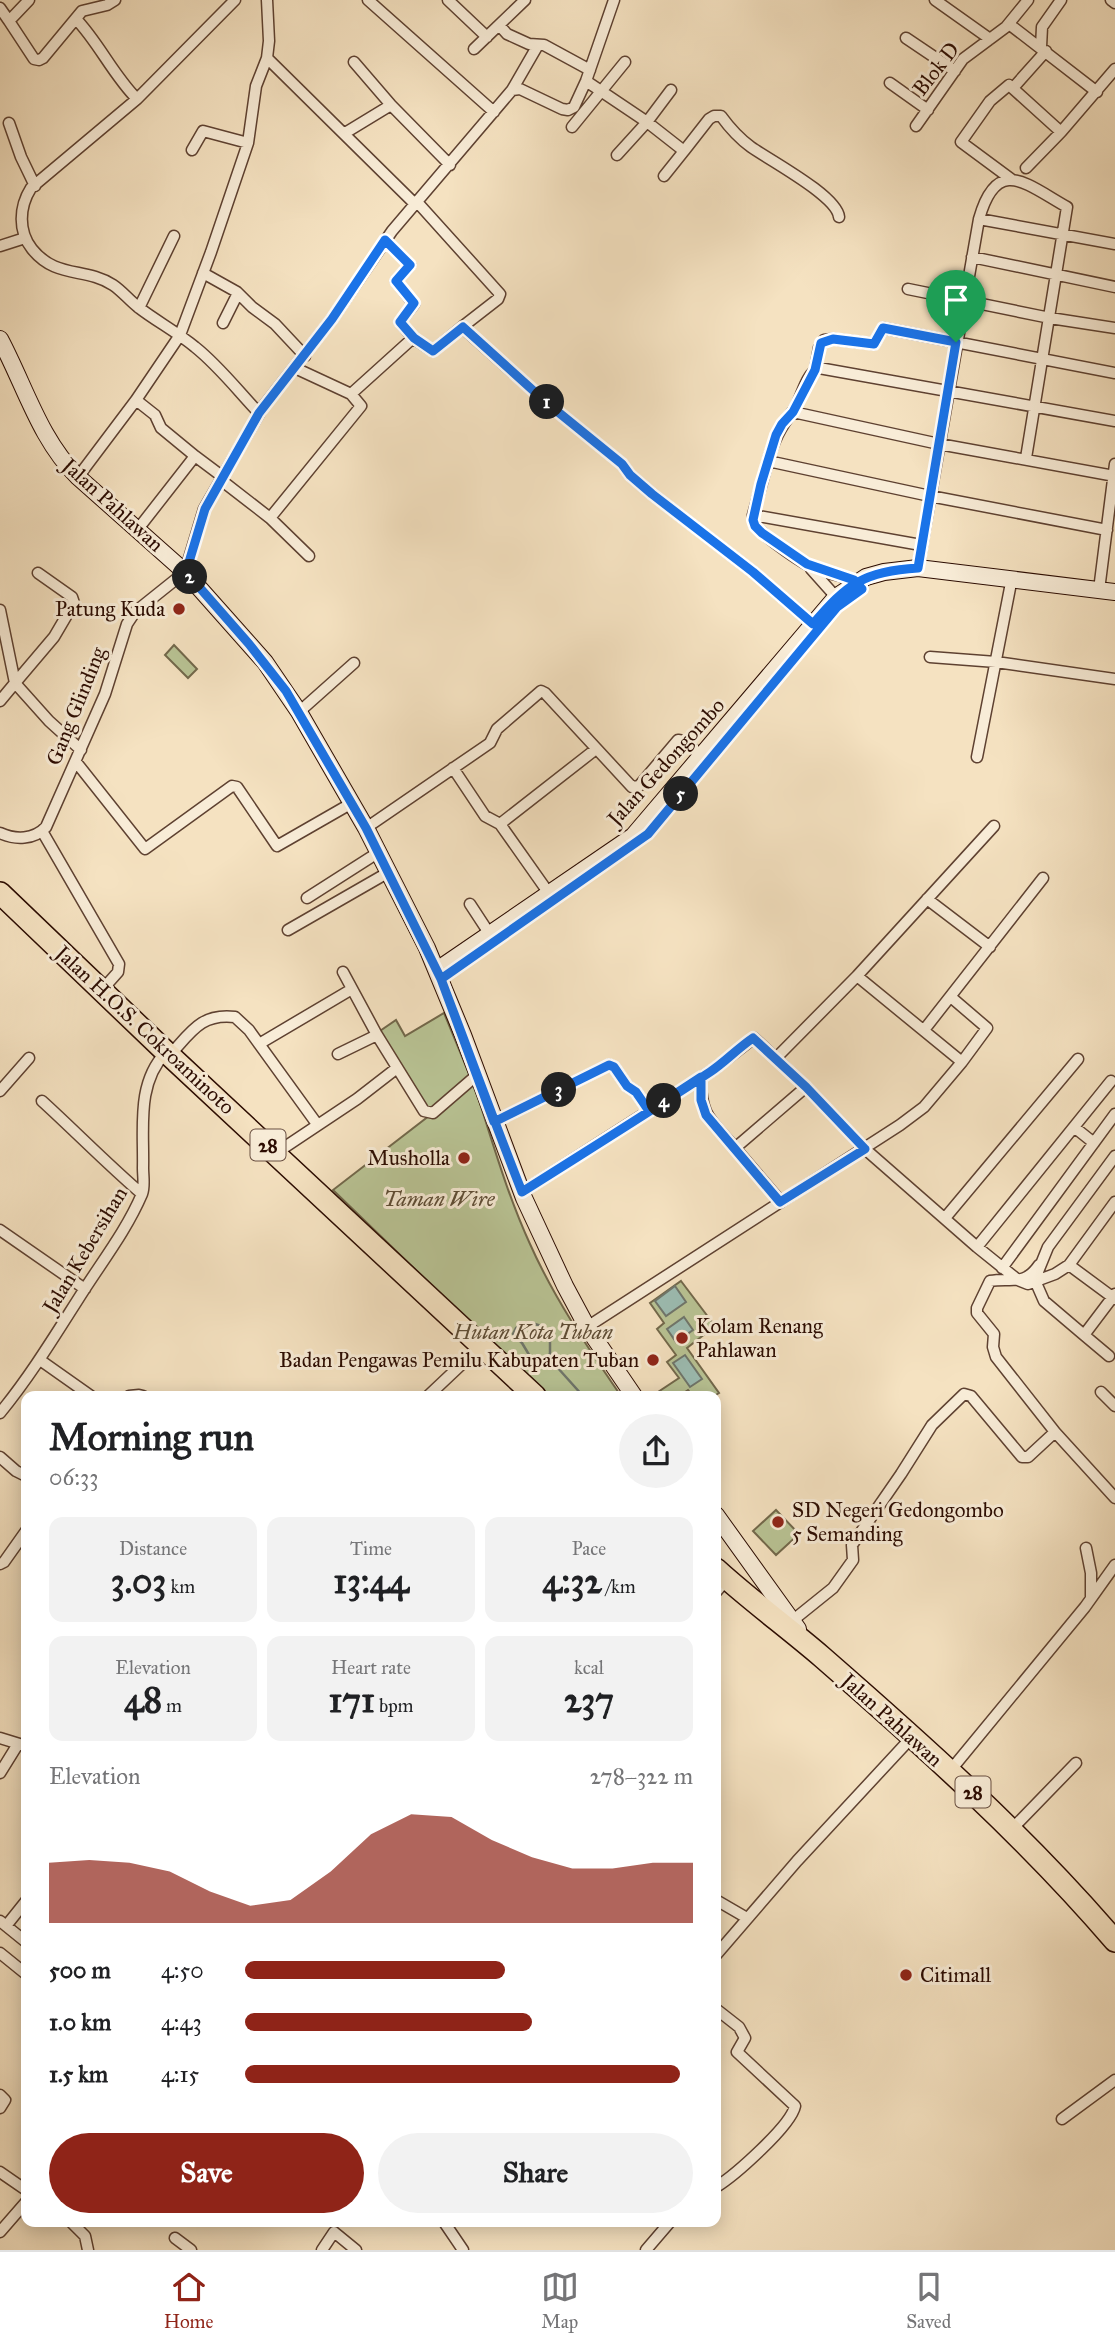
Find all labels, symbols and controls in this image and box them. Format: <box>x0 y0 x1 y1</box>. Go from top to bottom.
street label: Blok D <box>907 37 965 101</box>
pin <box>926 270 986 342</box>
icon: arrive <box>937 281 975 319</box>
pin: 1 <box>530 384 564 420</box>
text: 1 <box>543 390 550 413</box>
street label: Jalan Pahlawan <box>55 451 169 557</box>
pin: 2 <box>172 560 208 594</box>
text: 2 <box>185 565 194 588</box>
place label: Patung Kuda <box>55 596 165 622</box>
marker: Patung Kuda <box>171 601 187 617</box>
street label: Gang Glinding <box>40 643 112 769</box>
street label: Jalan Gedongombo <box>600 693 730 833</box>
pin: 5 <box>664 776 698 812</box>
text: 5 <box>676 782 685 805</box>
street label: Jalan H.O.S. Cokroaminoto <box>48 939 240 1120</box>
pin: 3 <box>542 1072 576 1108</box>
text: 3 <box>555 1078 562 1101</box>
pin: 4 <box>646 1084 682 1118</box>
text: 4 <box>658 1089 669 1112</box>
road number: 28 <box>250 1130 286 1161</box>
place label: Musholla <box>367 1145 450 1171</box>
marker: Musholla <box>456 1150 472 1166</box>
street label: Jalan Kebersihan <box>36 1182 133 1320</box>
park label: Taman Wire <box>383 1186 496 1212</box>
place label: Kolam Renang Pahlawan <box>696 1313 823 1363</box>
park label: Hutan Kota Tuban <box>452 1319 613 1345</box>
marker: Kolam Renang Pahlawan <box>674 1330 690 1346</box>
place label: Badan Pengawas Pemilu Kabupaten Tuban <box>279 1347 639 1373</box>
marker: Badan Pengawas Pemilu Kabupaten Tuban <box>645 1352 661 1368</box>
text: Morning run <box>49 1414 254 1460</box>
button: share <box>619 1414 693 1488</box>
text: 06:33 <box>49 1463 98 1491</box>
place label: SD Negeri Gedongombo 5 Semanding <box>792 1497 1004 1547</box>
marker: SD Negeri Gedongombo 5 Semanding <box>770 1514 786 1530</box>
text: Distance <box>119 1537 187 1560</box>
text: Time <box>350 1537 392 1560</box>
text: Pace <box>572 1537 606 1560</box>
text: 3.03 <box>111 1560 166 1603</box>
text: 13:44 <box>333 1560 409 1603</box>
text: 4:32 <box>542 1560 602 1603</box>
text: km <box>166 1575 195 1598</box>
text: /km <box>602 1575 636 1598</box>
text: Elevation <box>115 1656 191 1679</box>
text: Heart rate <box>331 1656 411 1679</box>
text: kcal <box>574 1656 604 1679</box>
street label: Jalan Pahlawan <box>834 1666 948 1772</box>
text: 48 <box>124 1679 162 1722</box>
text: 171 <box>328 1679 375 1722</box>
text: 237 <box>564 1679 614 1722</box>
text: m <box>162 1694 182 1717</box>
text: bpm <box>375 1694 414 1717</box>
text: Elevation <box>49 1762 140 1790</box>
text: 278–322 m <box>590 1762 693 1790</box>
road number: 28 <box>956 1776 990 1808</box>
text: 500 m <box>49 1956 111 1984</box>
text: 4:50 <box>161 1956 204 1984</box>
place label: Citimall <box>920 1962 991 1988</box>
marker: Citimall <box>898 1967 914 1983</box>
text: 1.0 km <box>49 2008 111 2036</box>
text: 4:43 <box>161 2008 202 2036</box>
text: 1.5 km <box>49 2060 108 2088</box>
text: 4:15 <box>161 2060 199 2088</box>
button: Save <box>49 2133 364 2213</box>
button: Share <box>378 2133 693 2213</box>
tab: Home <box>164 2268 213 2333</box>
tab: Map <box>541 2268 579 2333</box>
tab: Saved <box>906 2268 951 2333</box>

